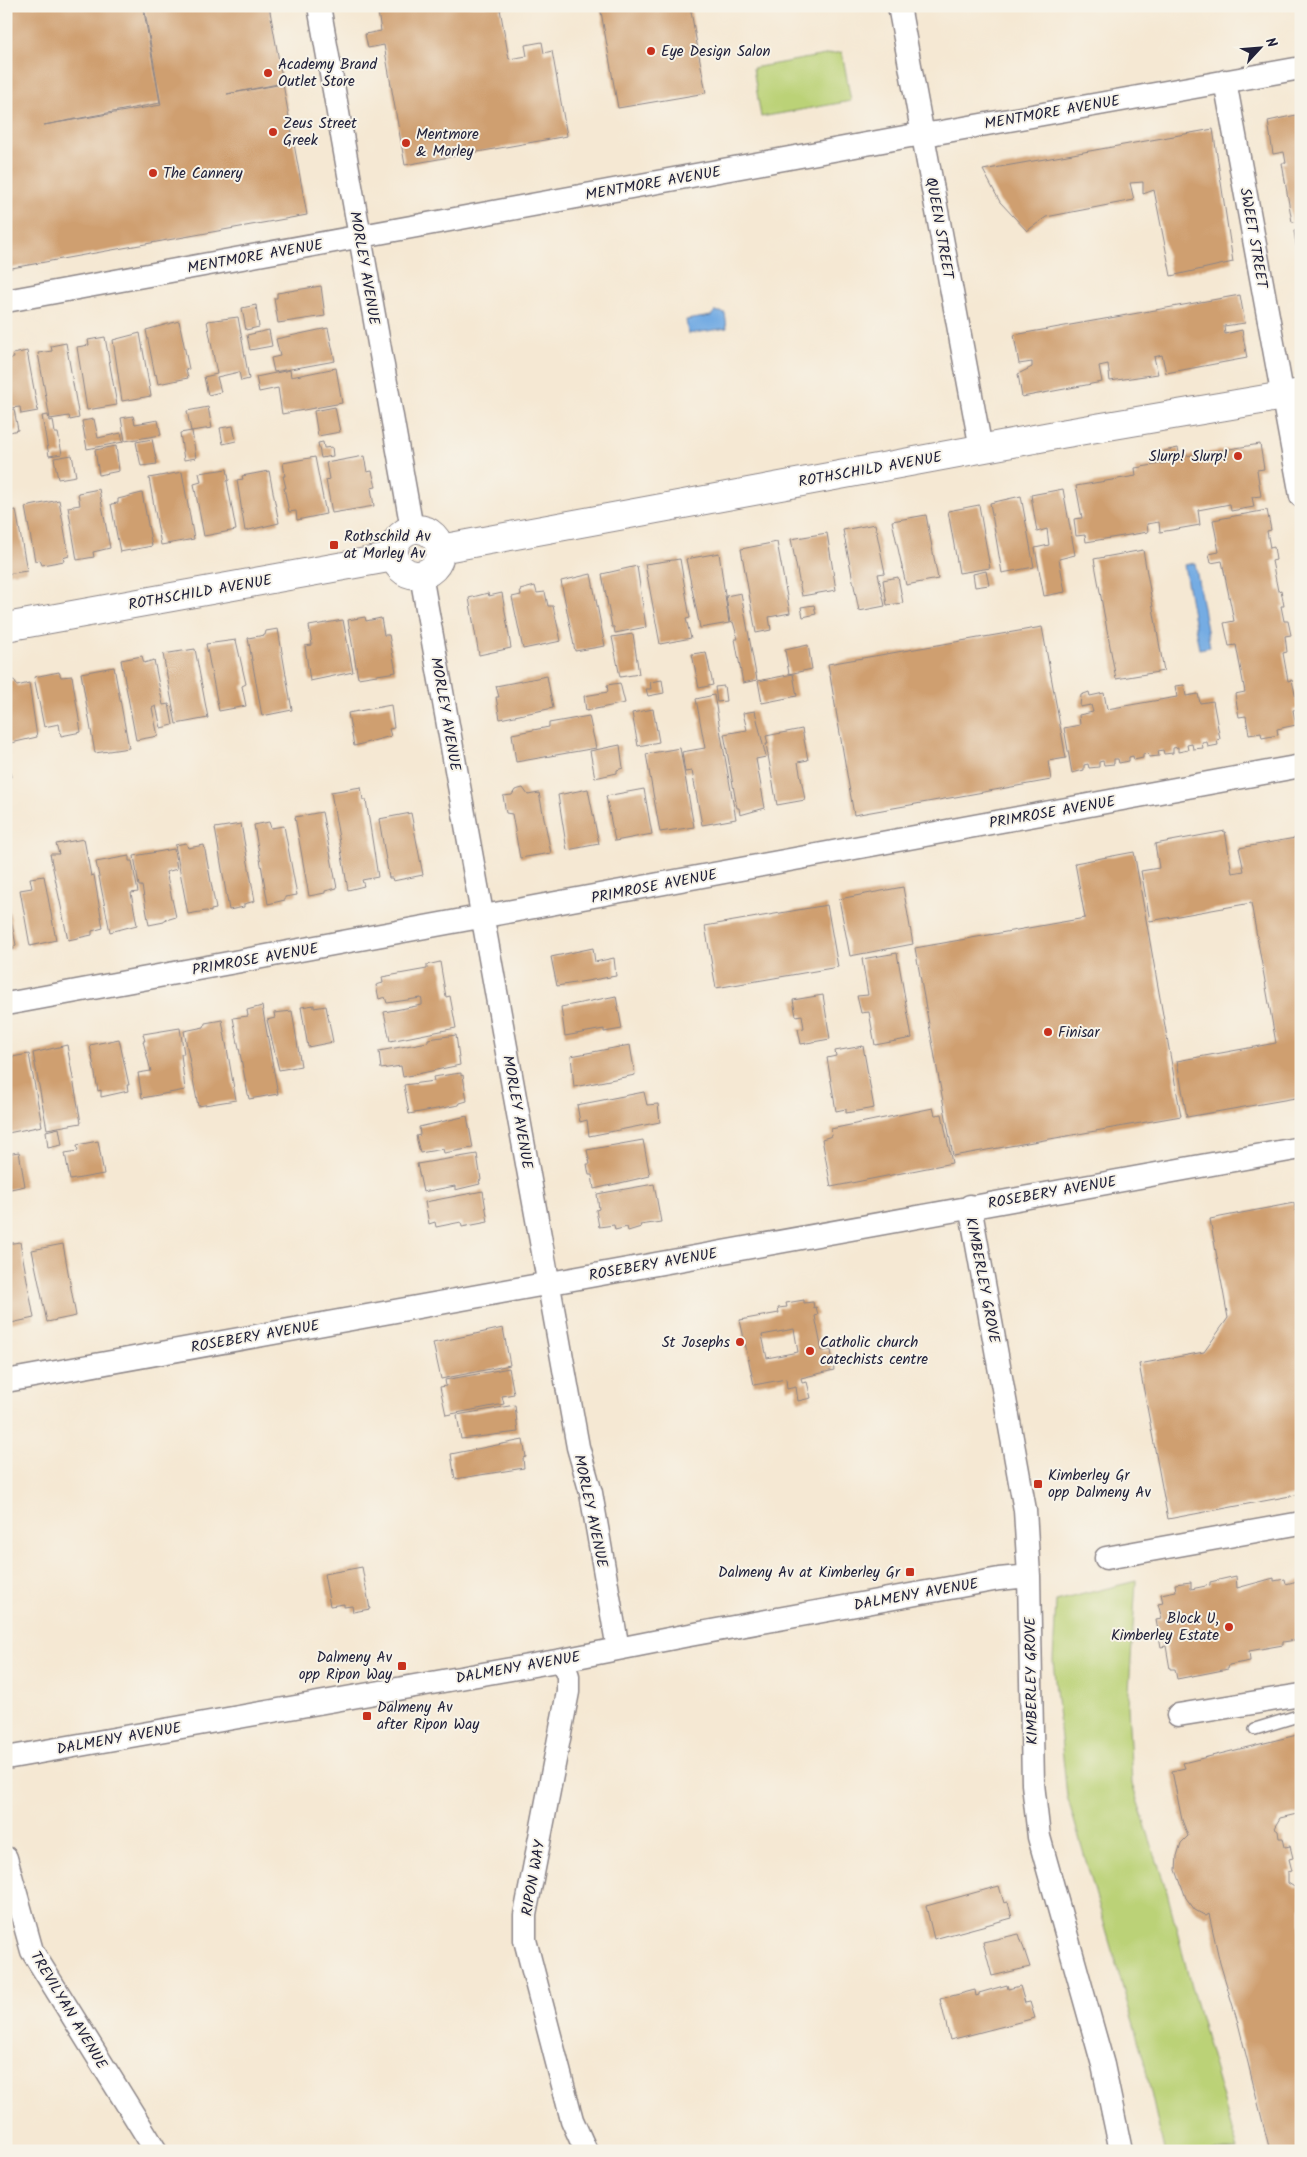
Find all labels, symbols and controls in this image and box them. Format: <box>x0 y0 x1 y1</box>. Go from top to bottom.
north arrow <box>1234 22 1284 72</box>
text: N <box>1259 34 1283 52</box>
place label: Eye Design Salon <box>661 40 771 64</box>
marker: Eye Design Salon <box>645 45 657 57</box>
place label: Academy Brand Outlet Store <box>278 53 378 94</box>
marker: Academy Brand Outlet Store <box>262 67 274 79</box>
street label: MENTMORE AVENUE <box>983 89 1123 137</box>
place label: Zeus Street Greek <box>283 112 357 153</box>
place label: Mentmore & Morley <box>416 123 479 164</box>
marker: Zeus Street Greek <box>267 126 279 138</box>
marker: Mentmore & Morley <box>400 137 412 149</box>
street label: MENTMORE AVENUE <box>584 160 724 208</box>
place label: The Cannery <box>163 162 244 186</box>
marker: The Cannery <box>147 167 159 179</box>
street label: QUEEN STREET <box>918 176 960 283</box>
street label: SWEET STREET <box>1232 186 1274 292</box>
street label: MORLEY AVENUE <box>342 209 386 328</box>
street label: MENTMORE AVENUE <box>186 233 326 281</box>
street label: ROTHSCHILD AVENUE <box>797 445 945 494</box>
place label: Slurp! Slurp! <box>1149 445 1228 469</box>
marker: Slurp! Slurp! <box>1232 450 1244 462</box>
place label: Rothschild Av at Morley Av <box>344 525 431 566</box>
marker: Rothschild Av at Morley Av <box>328 539 340 551</box>
street label: ROTHSCHILD AVENUE <box>127 568 275 617</box>
street label: MORLEY AVENUE <box>423 655 467 774</box>
street label: PRIMROSE AVENUE <box>987 790 1118 836</box>
street label: PRIMROSE AVENUE <box>589 863 720 911</box>
street label: PRIMROSE AVENUE <box>190 937 321 983</box>
place label: Finisar <box>1058 1021 1100 1045</box>
marker: Finisar <box>1042 1026 1054 1038</box>
street label: MORLEY AVENUE <box>495 1053 539 1172</box>
street label: ROSEBERY AVENUE <box>986 1170 1120 1216</box>
street label: KIMBERLEY GROVE <box>958 1215 1006 1346</box>
street label: ROSEBERY AVENUE <box>587 1242 721 1288</box>
street label: ROSEBERY AVENUE <box>189 1314 323 1360</box>
place label: St Josephs <box>662 1331 731 1355</box>
place label: Catholic church catechists centre <box>820 1331 928 1372</box>
marker: St Josephs <box>734 1336 746 1348</box>
marker: Catholic church catechists centre <box>804 1345 816 1357</box>
street label: MORLEY AVENUE <box>566 1452 614 1571</box>
place label: Kimberley Gr opp Dalmeny Av <box>1048 1464 1151 1505</box>
marker: Kimberley Gr opp Dalmeny Av <box>1032 1478 1044 1490</box>
place label: Dalmeny Av at Kimberley Gr <box>718 1561 901 1585</box>
marker: Dalmeny Av at Kimberley Gr <box>904 1566 916 1578</box>
street label: DALMENY AVENUE <box>852 1572 982 1618</box>
place label: Block U, Kimberley Estate <box>1111 1607 1219 1648</box>
street label: KIMBERLEY GROVE <box>1019 1616 1045 1745</box>
marker: Block U, Kimberley Estate <box>1223 1621 1235 1633</box>
street label: DALMENY AVENUE <box>454 1645 584 1691</box>
place label: Dalmeny Av opp Ripon Way <box>299 1646 393 1687</box>
marker: Dalmeny Av opp Ripon Way <box>396 1660 408 1672</box>
place label: Dalmeny Av after Ripon Way <box>377 1696 480 1737</box>
marker: Dalmeny Av after Ripon Way <box>361 1710 373 1722</box>
street label: DALMENY AVENUE <box>55 1716 185 1762</box>
street label: RIPON WAY <box>516 1837 553 1918</box>
street label: TREVILYAN AVENUE <box>23 1947 114 2075</box>

